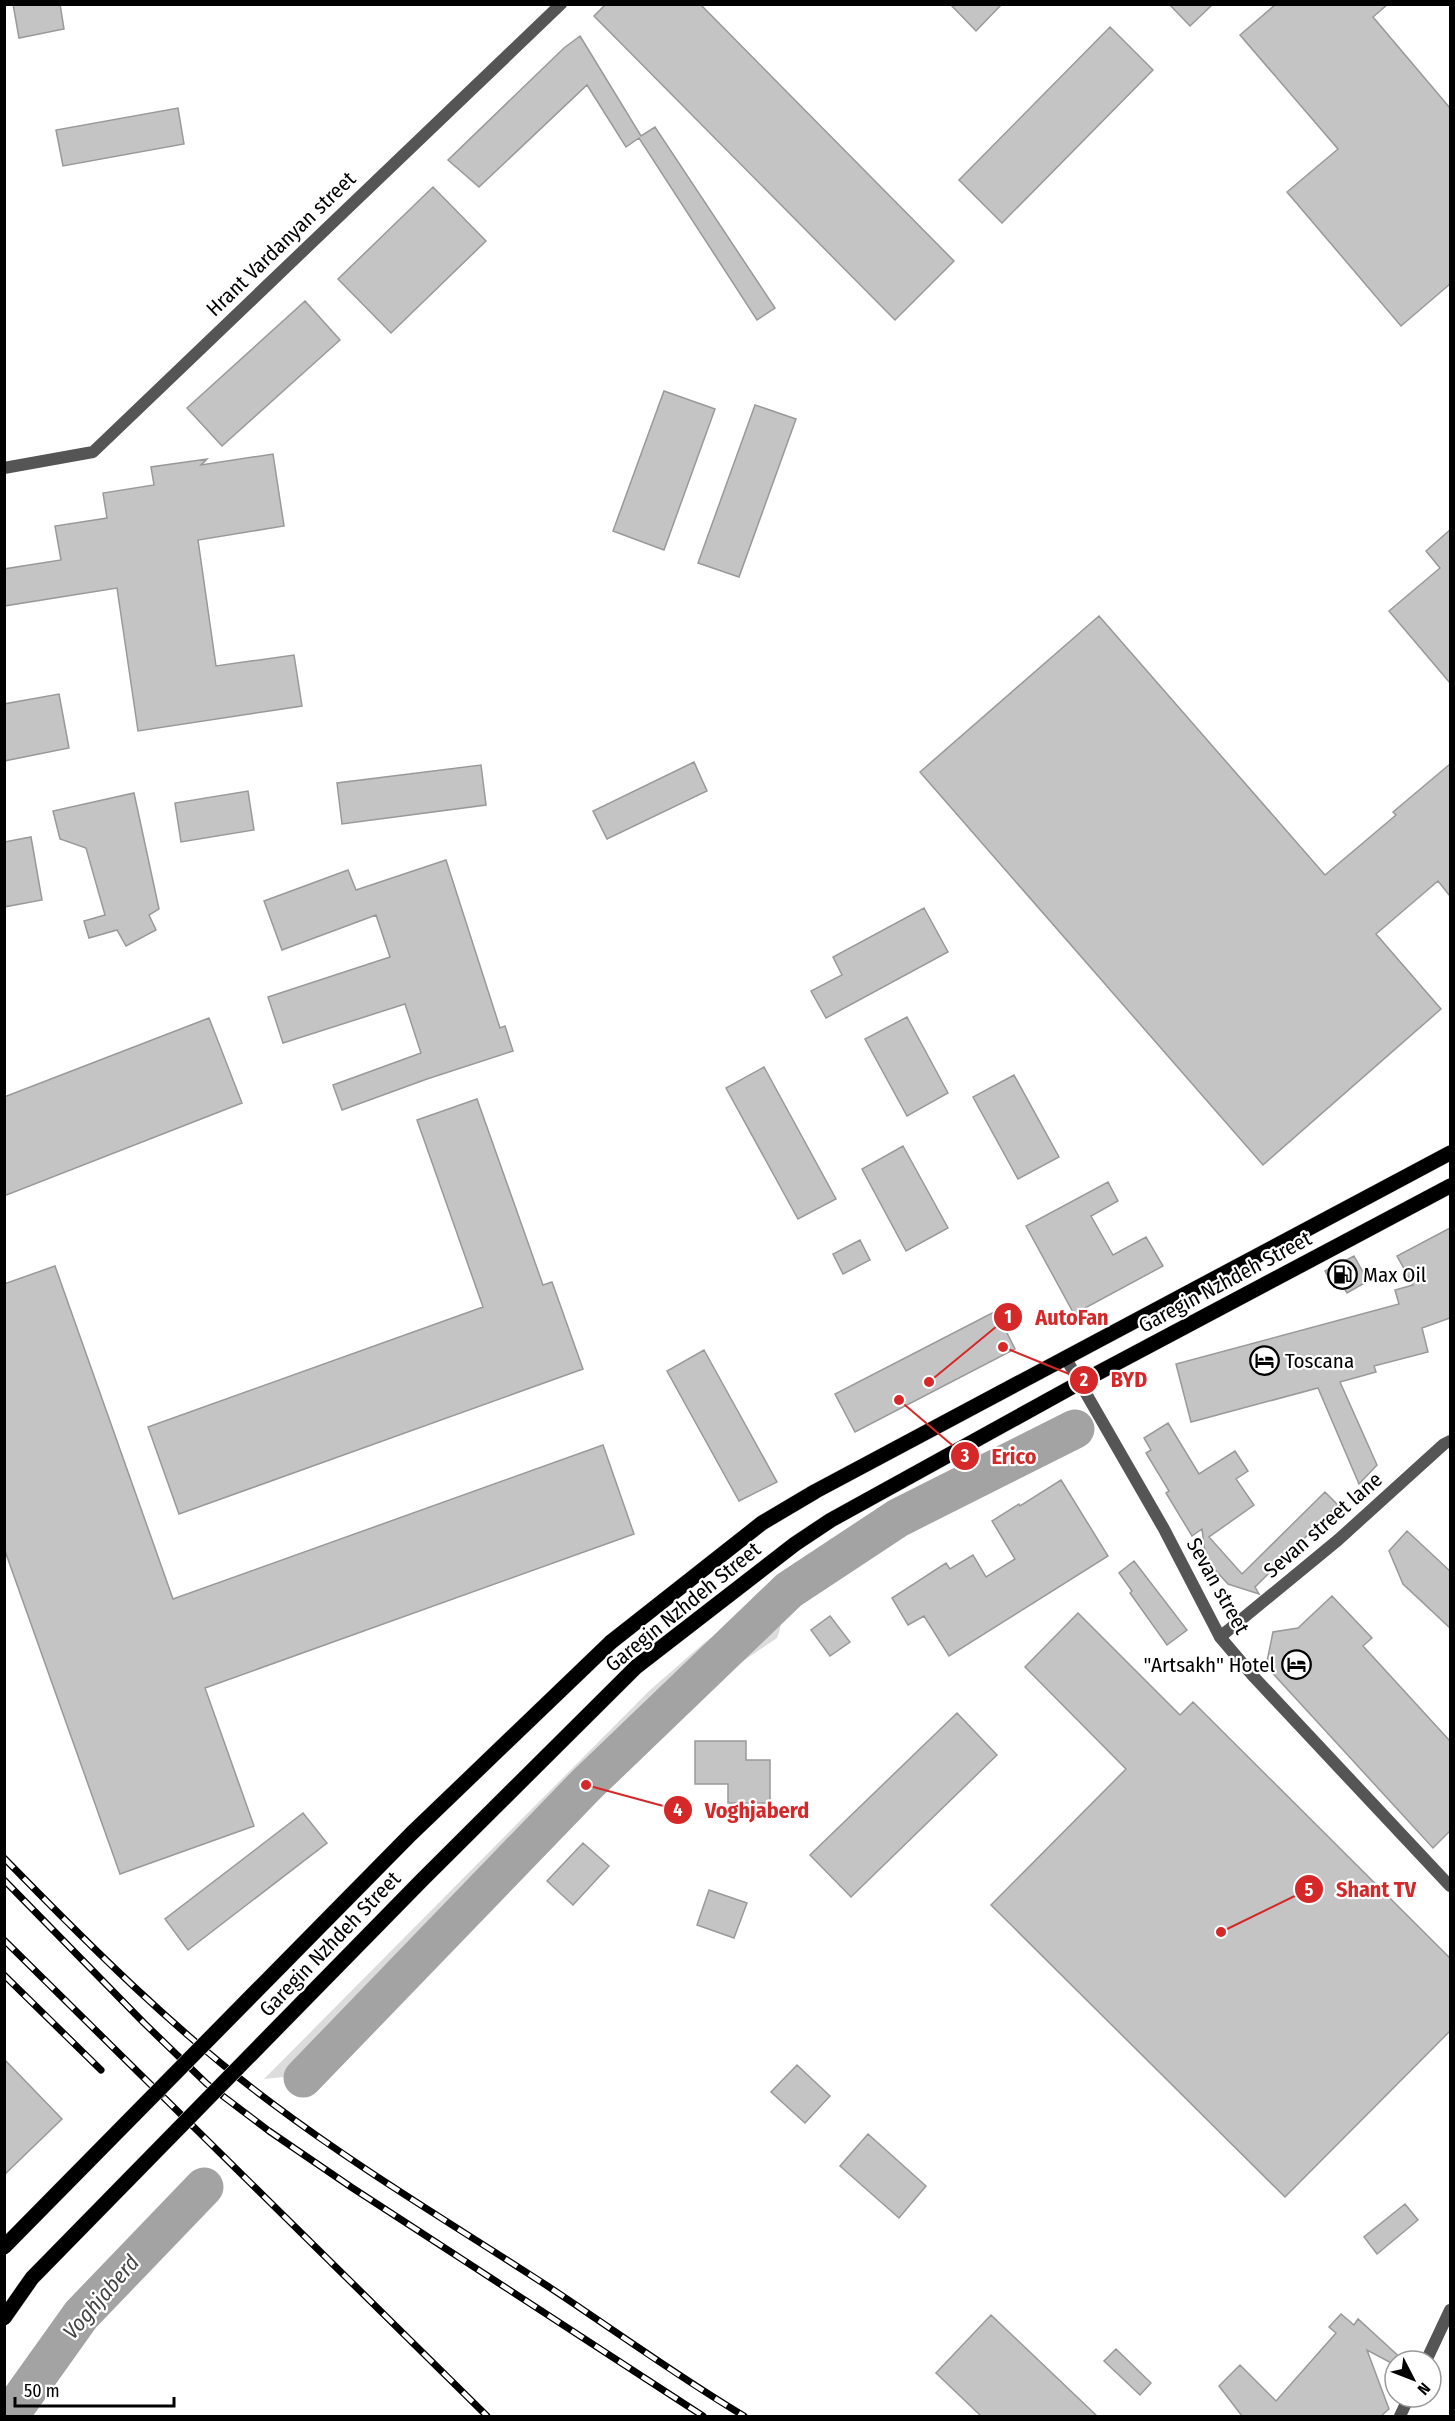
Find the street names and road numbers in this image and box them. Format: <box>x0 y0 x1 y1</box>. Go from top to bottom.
street label: Hrant Vardanyan street <box>201 166 361 322</box>
street label: Garegin Nzhdeh Street <box>1134 1225 1316 1339</box>
street label: Sevan street lane <box>1258 1467 1388 1583</box>
street label: Sevan street <box>1181 1533 1255 1639</box>
street label: Garegin Nzhdeh Street <box>600 1536 766 1678</box>
street label: Garegin Nzhdeh Street <box>254 1866 406 2022</box>

